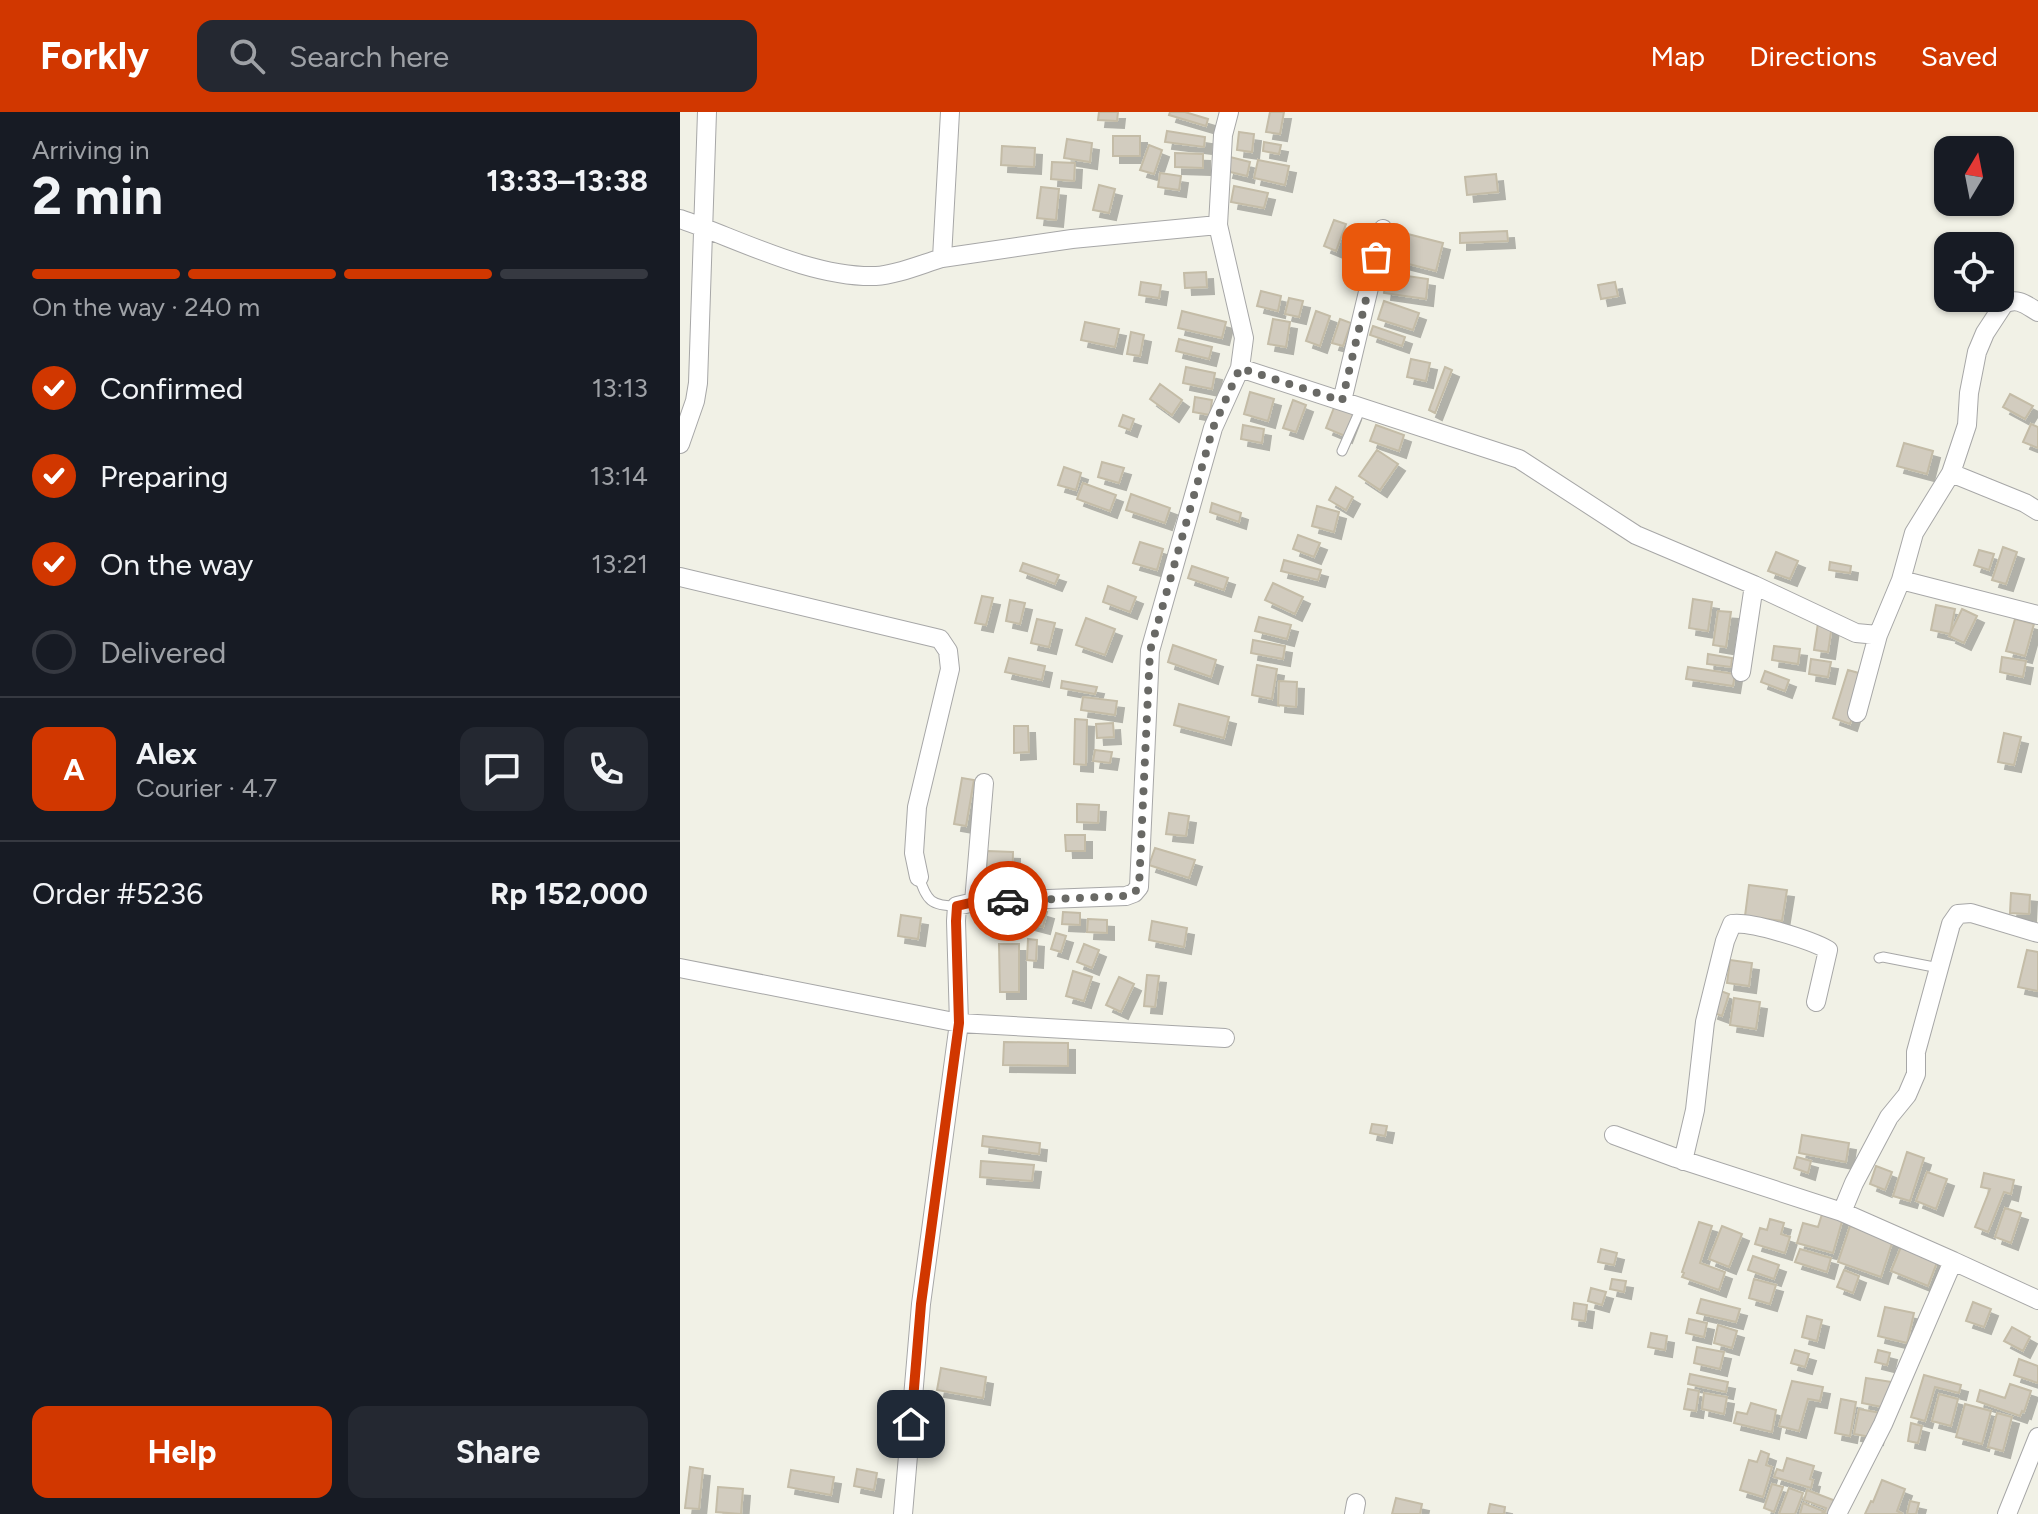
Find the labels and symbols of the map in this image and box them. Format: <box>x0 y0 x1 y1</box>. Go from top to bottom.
north arrow <box>1934 136 2014 216</box>
pin <box>1342 223 1410 291</box>
courier <box>968 861 1048 941</box>
pin <box>877 1390 945 1458</box>

